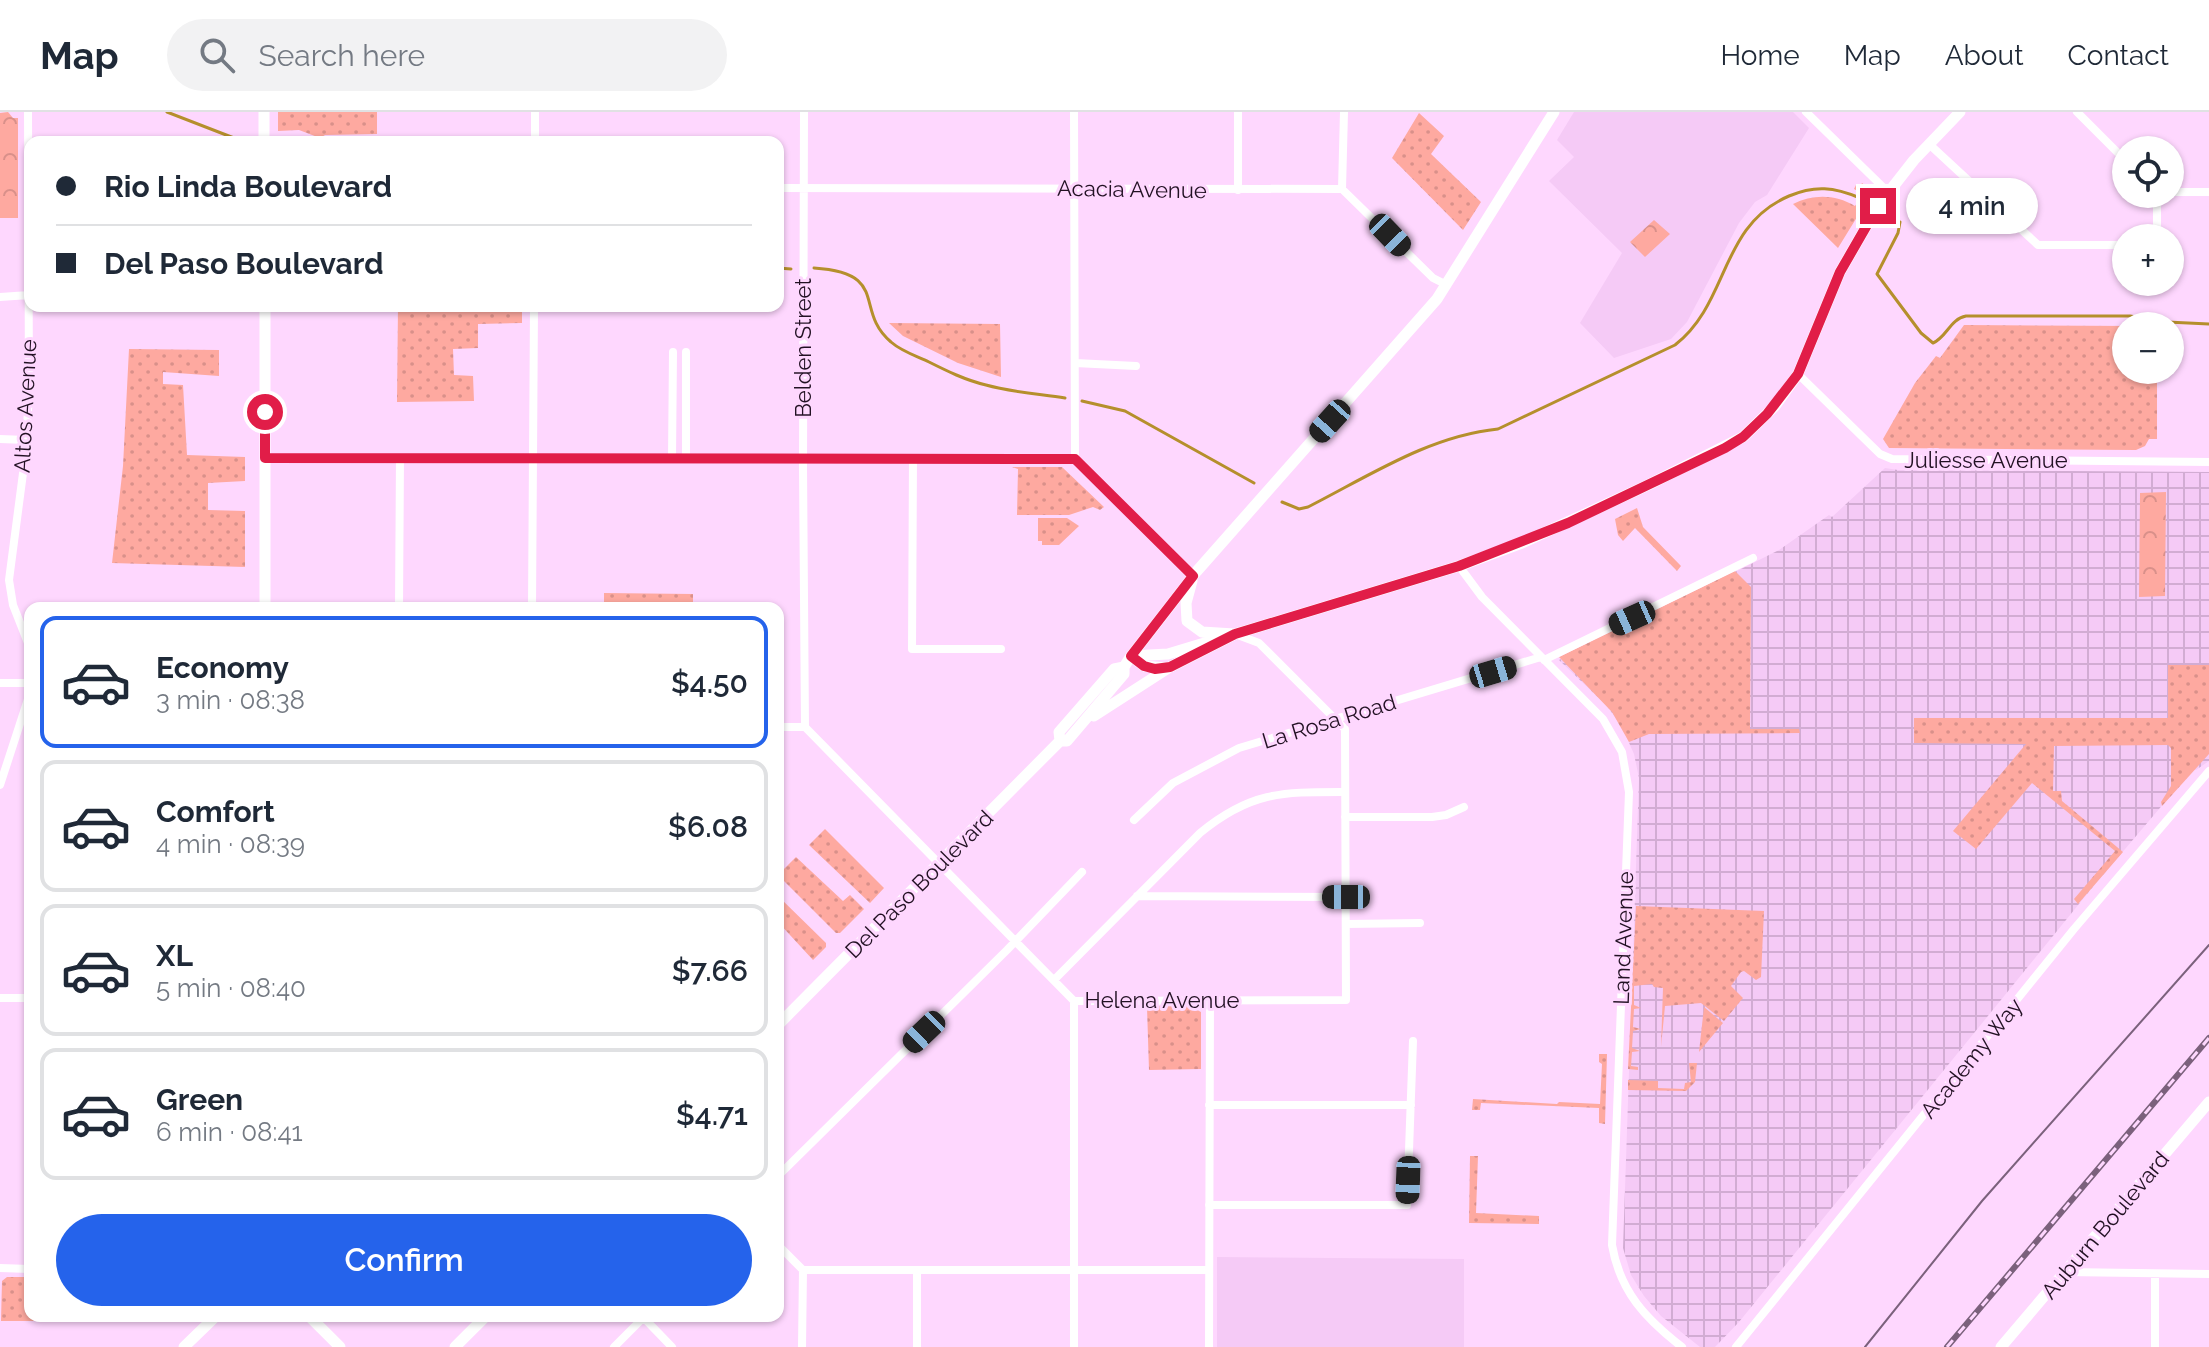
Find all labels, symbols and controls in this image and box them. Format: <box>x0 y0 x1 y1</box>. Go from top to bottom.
search box <box>167 19 727 91</box>
text: Map <box>40 33 119 78</box>
icon: search <box>195 33 239 77</box>
text: Search here <box>259 38 425 73</box>
text: Home <box>1720 39 1800 72</box>
text: Map <box>1844 39 1901 72</box>
text: About <box>1945 39 2024 72</box>
text: Contact <box>2068 39 2169 72</box>
map controls <box>2112 136 2184 384</box>
button: locate <box>2112 136 2184 208</box>
text: Rio Linda Boulevard <box>104 169 392 204</box>
street label: Acacia Avenue <box>1057 175 1207 203</box>
callout: 4 min <box>1906 178 2038 234</box>
route end <box>1860 188 1896 224</box>
text: 4 min <box>1938 191 2006 221</box>
car <box>1365 209 1415 261</box>
button: + <box>2112 224 2184 296</box>
text: Del Paso Boulevard <box>104 246 384 281</box>
street label: Belden Street <box>790 278 816 418</box>
button: − <box>2112 312 2184 384</box>
street label: Altos Avenue <box>9 338 41 474</box>
route start <box>247 394 283 430</box>
car <box>1305 395 1355 447</box>
street label: Juliesse Avenue <box>1904 447 2068 473</box>
car <box>1605 597 1659 639</box>
icon: car <box>60 646 132 718</box>
text: Economy <box>156 650 289 685</box>
car <box>1467 654 1519 690</box>
text: $4.50 <box>671 665 748 700</box>
text: 3 min · 08:38 <box>156 685 305 715</box>
street label: La Rosa Road <box>1259 688 1399 754</box>
icon: car <box>60 790 132 862</box>
text: Comfort <box>156 794 275 829</box>
street label: Del Paso Boulevard <box>840 805 998 963</box>
text: $6.08 <box>668 809 748 844</box>
text: 4 min · 08:39 <box>156 829 305 859</box>
street label: Land Avenue <box>1608 871 1638 1005</box>
car <box>1322 885 1370 909</box>
icon: car <box>60 934 132 1006</box>
text: XL <box>156 938 193 973</box>
text: $7.66 <box>672 953 748 988</box>
text: 5 min · 08:40 <box>156 973 306 1003</box>
street label: Helena Avenue <box>1085 987 1239 1013</box>
street label: Academy Way <box>1915 993 2027 1123</box>
car <box>898 1007 950 1057</box>
icon: car <box>60 1078 132 1150</box>
text: Green <box>156 1082 243 1117</box>
text: $4.71 <box>676 1097 748 1132</box>
text: 6 min · 08:41 <box>156 1117 303 1147</box>
street label: Auburn Boulevard <box>2036 1146 2174 1304</box>
car <box>1395 1156 1421 1204</box>
button: Confirm <box>56 1214 752 1306</box>

